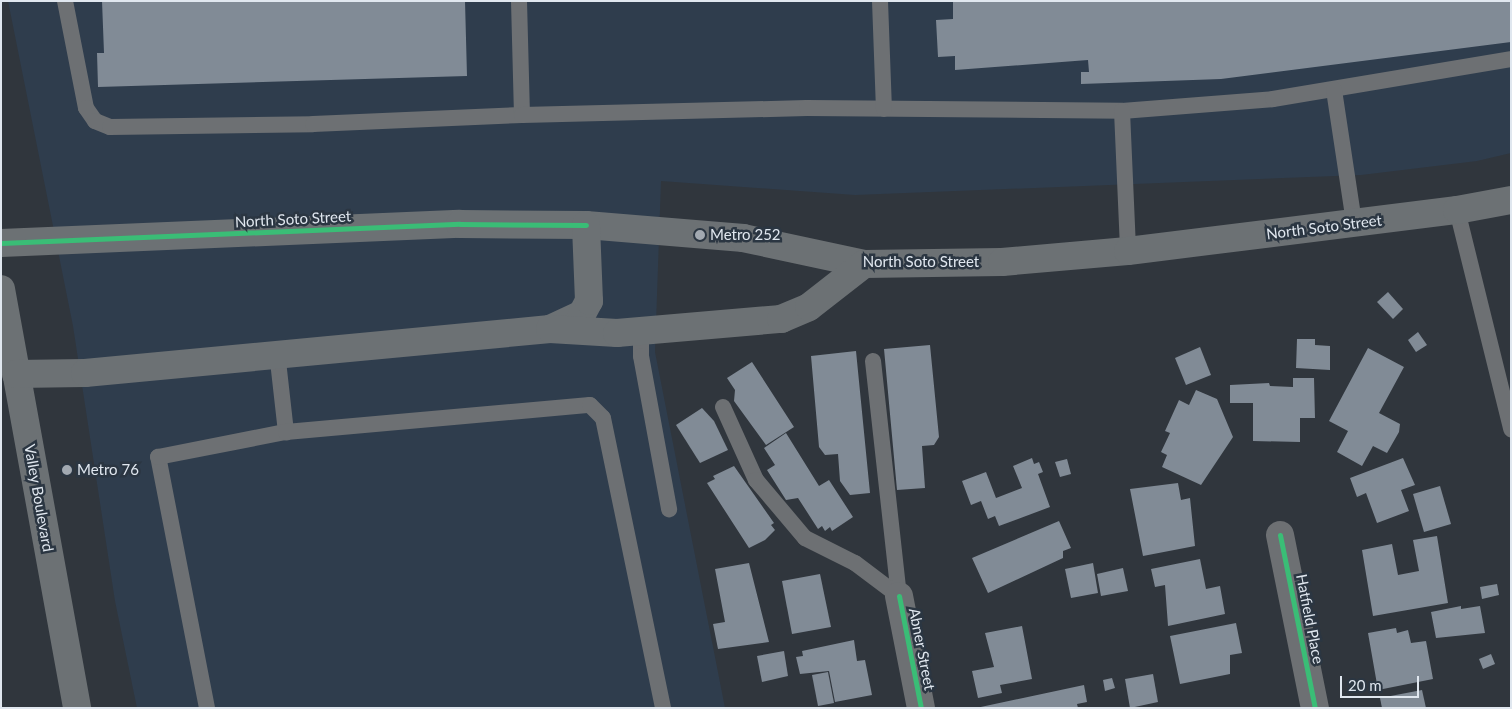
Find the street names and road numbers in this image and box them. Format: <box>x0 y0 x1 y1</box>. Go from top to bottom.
street label: North Soto Street <box>234 207 352 231</box>
street label: North Soto Street <box>1265 211 1383 243</box>
street label: North Soto Street <box>863 253 979 271</box>
street label: Valley Boulevard <box>21 443 57 553</box>
street label: Hatfield Place <box>1292 573 1328 665</box>
street label: Abner Street <box>905 606 939 692</box>

